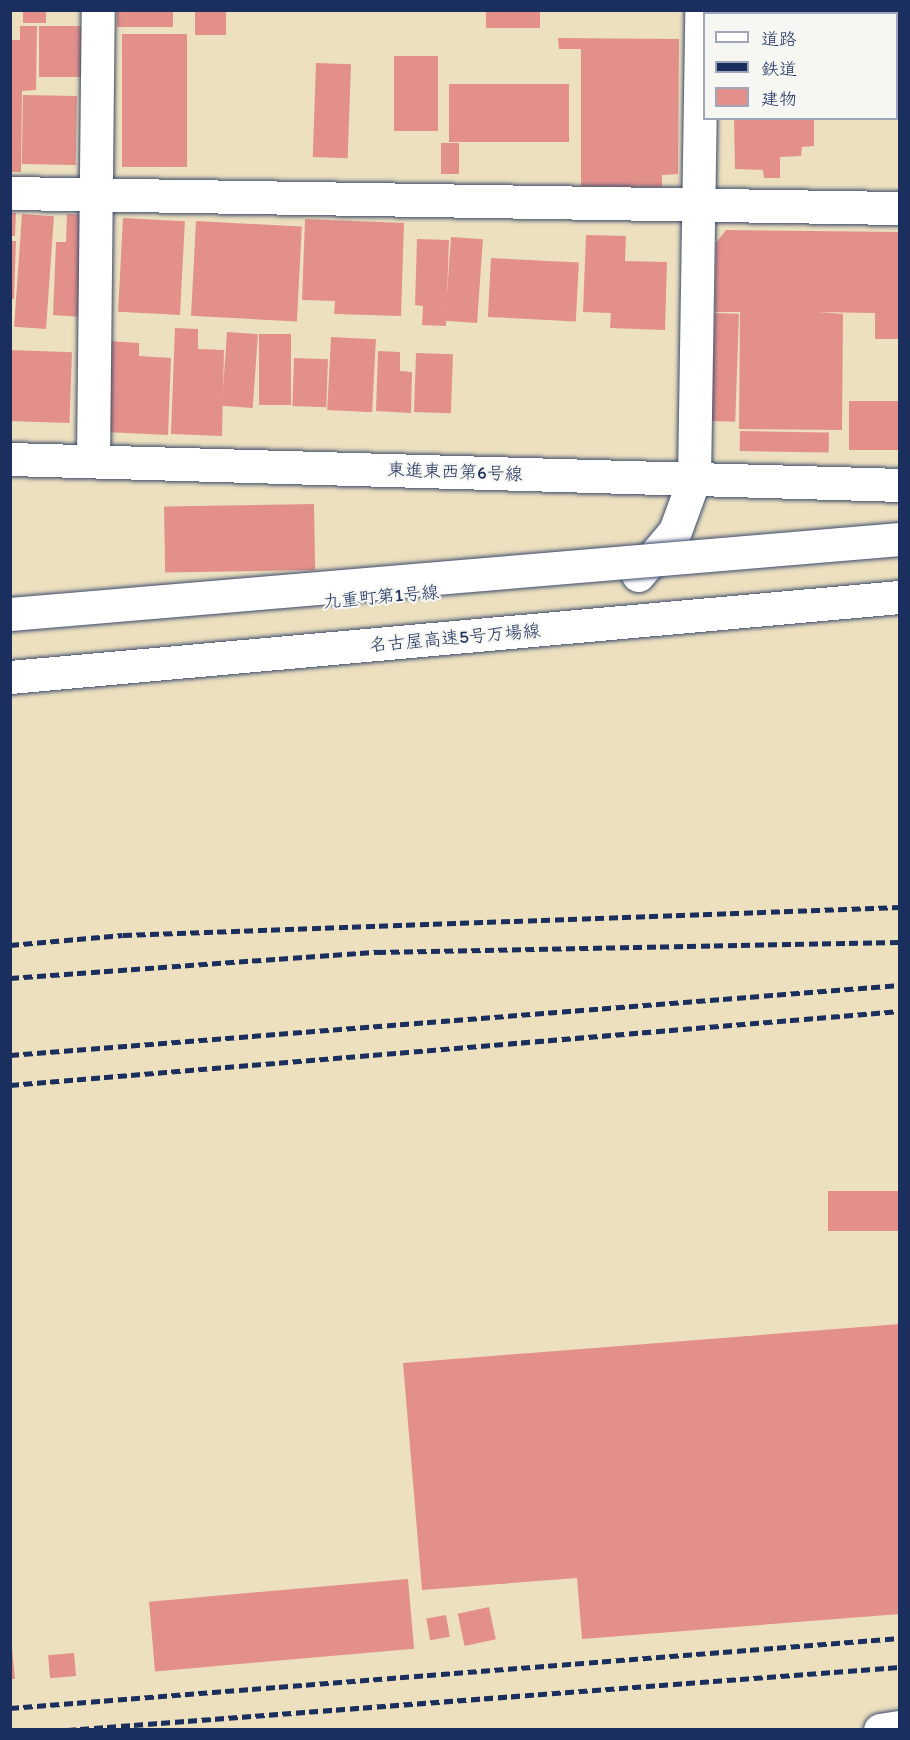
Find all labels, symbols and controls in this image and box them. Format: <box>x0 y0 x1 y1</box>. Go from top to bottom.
legend <box>703 12 898 120</box>
text: 道路 <box>761 28 797 50</box>
text: 鉄道 <box>761 58 797 80</box>
text: 建物 <box>761 88 797 110</box>
street label: 東進東西第6号線 <box>387 459 523 485</box>
street label: 九重町第1号線 <box>322 581 440 613</box>
street label: 名古屋高速5号万場線 <box>369 620 541 656</box>

